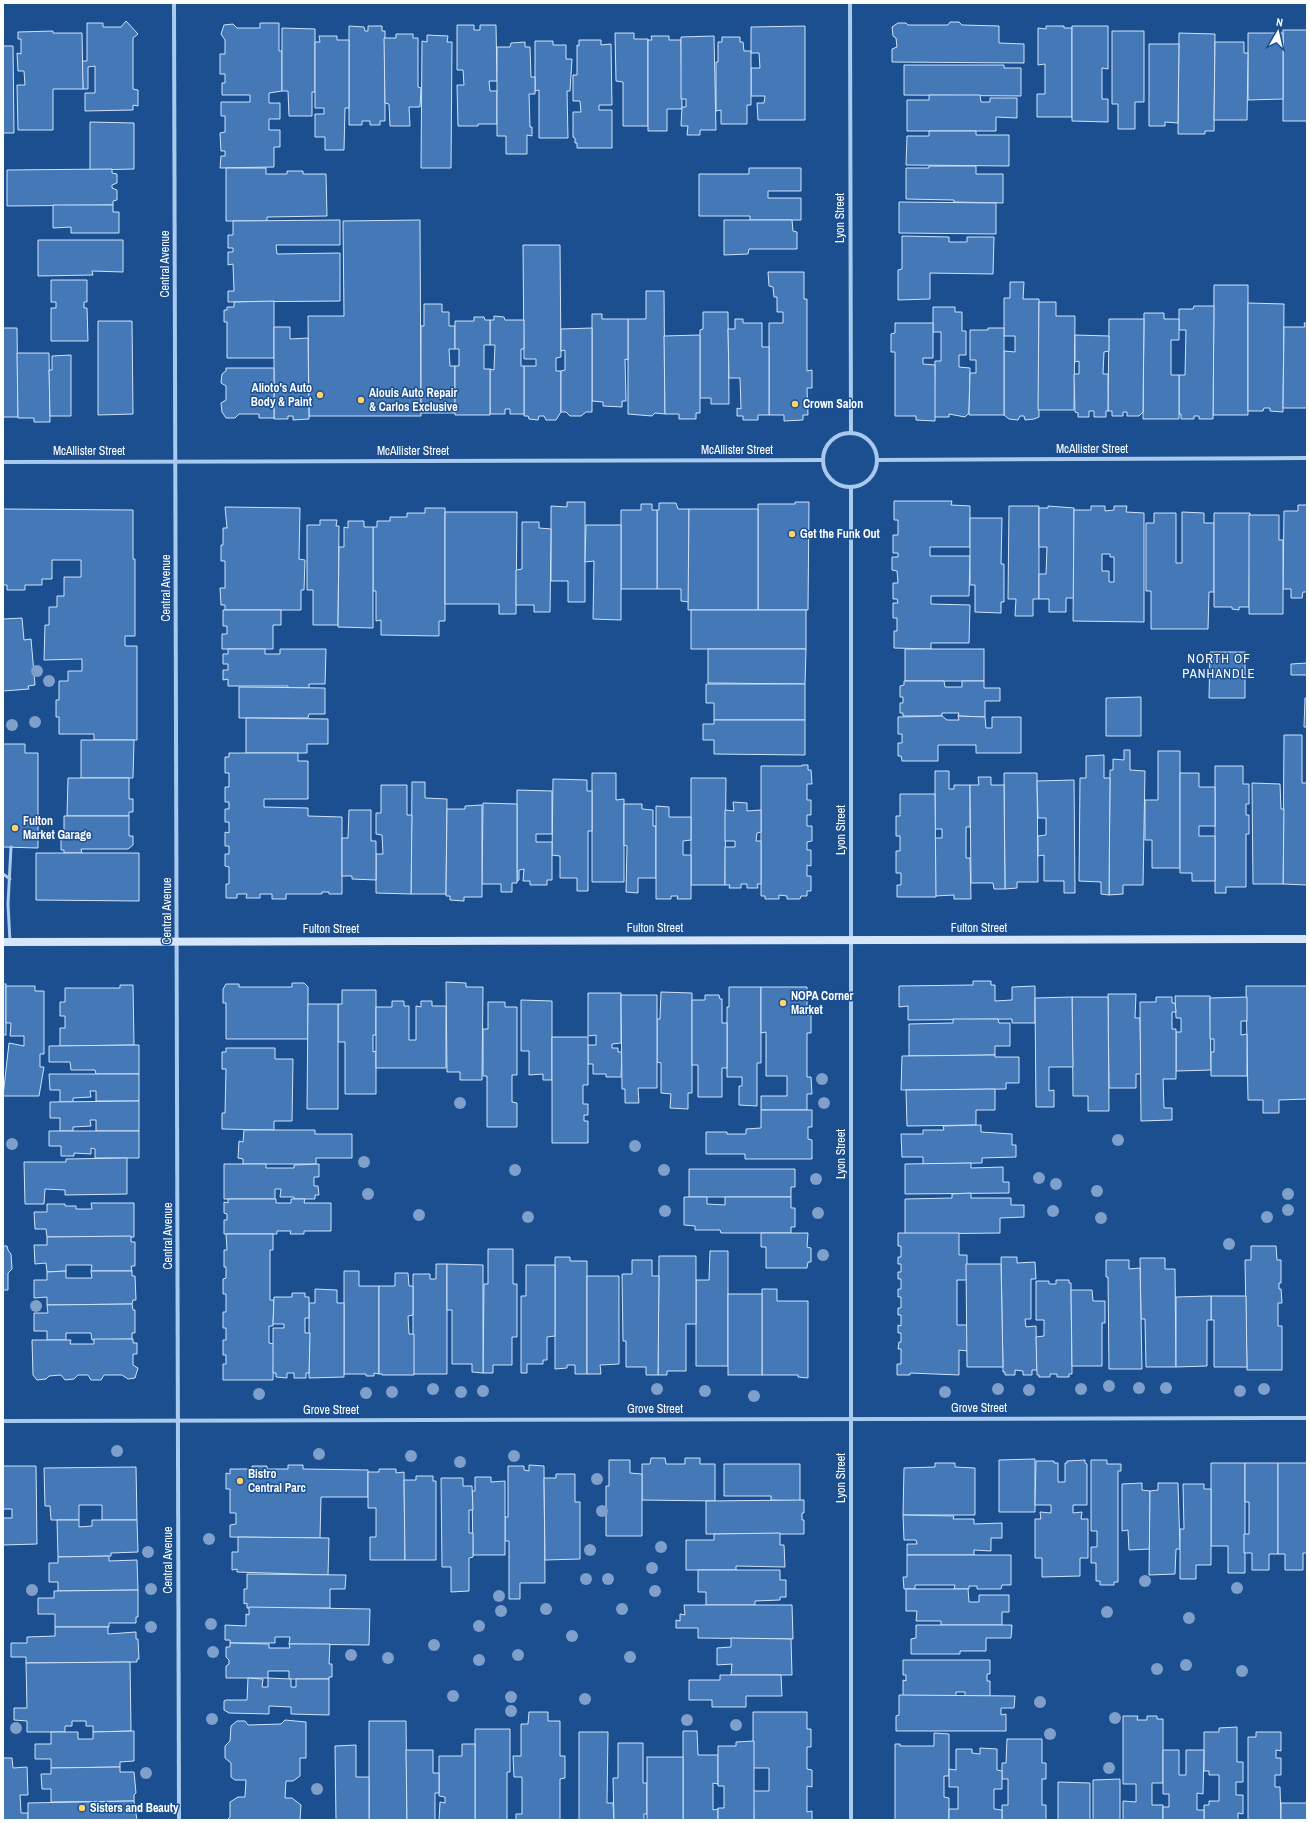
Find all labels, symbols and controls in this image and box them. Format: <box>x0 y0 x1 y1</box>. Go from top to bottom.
north arrow <box>1258 12 1298 52</box>
text: N <box>1275 15 1284 30</box>
street label: Lyon Street <box>832 193 848 243</box>
street label: Central Avenue <box>157 230 173 298</box>
place label: Alioto's Auto Body & Paint <box>251 380 313 410</box>
place label: Alouis Auto Repair & Carlos Exclusive <box>369 385 458 415</box>
marker: Alioto's Auto Body & Paint <box>315 390 325 400</box>
marker: Alouis Auto Repair & Carlos Exclusive <box>356 395 366 405</box>
place label: Crown Salon <box>803 396 863 412</box>
marker: Crown Salon <box>790 399 800 409</box>
street label: McAllister Street <box>1056 441 1128 457</box>
street label: McAllister Street <box>701 442 773 458</box>
street label: McAllister Street <box>53 443 125 459</box>
street label: McAllister Street <box>377 443 449 459</box>
place label: Get the Funk Out <box>800 526 881 542</box>
marker: Get the Funk Out <box>787 529 797 539</box>
street label: Central Avenue <box>158 554 174 622</box>
district label: NORTH OF PANHANDLE <box>1182 650 1256 682</box>
street label: Lyon Street <box>833 805 849 855</box>
place label: Fulton Market Garage <box>23 813 92 843</box>
marker: Fulton Market Garage <box>10 823 20 833</box>
street label: Central Avenue <box>159 877 175 945</box>
street label: Fulton Street <box>627 920 683 936</box>
street label: Fulton Street <box>951 920 1007 936</box>
street label: Fulton Street <box>303 921 359 937</box>
place label: NOPA Corner Market <box>791 988 854 1018</box>
marker: NOPA Corner Market <box>778 998 788 1008</box>
street label: Lyon Street <box>833 1129 849 1179</box>
street label: Central Avenue <box>160 1202 176 1270</box>
street label: Grove Street <box>951 1400 1007 1416</box>
street label: Grove Street <box>627 1401 683 1417</box>
street label: Grove Street <box>303 1402 359 1418</box>
street label: Lyon Street <box>833 1453 849 1503</box>
place label: Bistro Central Parc <box>248 1466 307 1496</box>
marker: Bistro Central Parc <box>235 1476 245 1486</box>
street label: Central Avenue <box>160 1526 176 1594</box>
place label: Sisters and Beauty <box>90 1800 179 1816</box>
marker: Sisters and Beauty <box>77 1803 87 1813</box>

